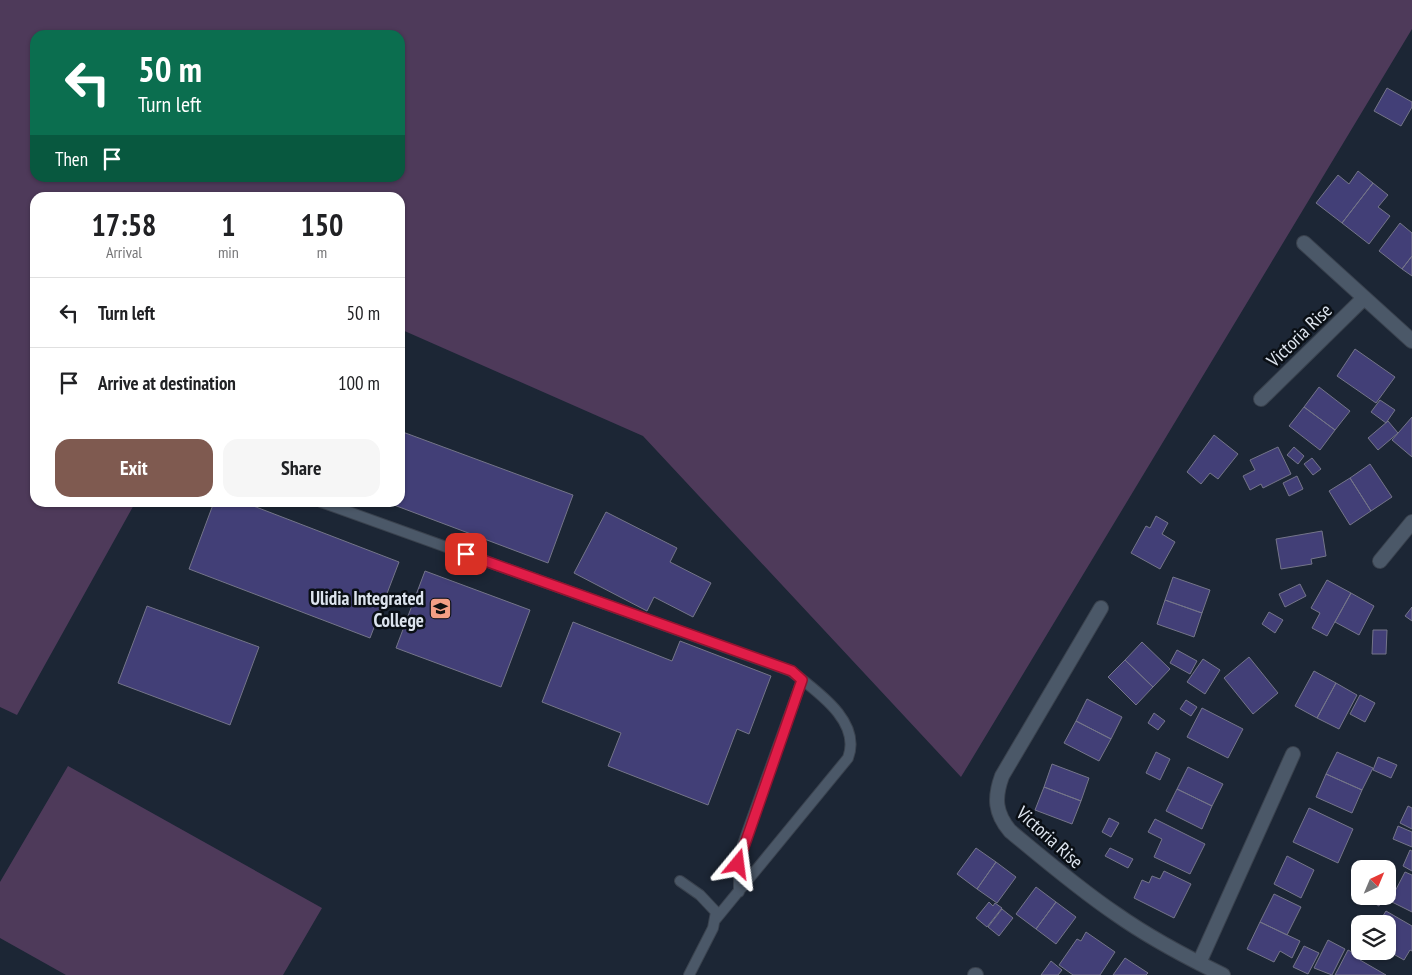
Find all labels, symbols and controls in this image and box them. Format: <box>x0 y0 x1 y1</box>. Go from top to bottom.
text: 50 m <box>138 46 202 92</box>
icon: left <box>55 50 120 115</box>
text: Turn left <box>138 90 202 118</box>
icon: arrive <box>98 145 126 173</box>
text: Then <box>55 147 88 171</box>
text: 17:58 <box>92 205 156 244</box>
text: 1 <box>221 205 236 244</box>
text: 150 <box>300 205 343 244</box>
text: Arrival <box>106 242 142 262</box>
text: min <box>218 242 239 262</box>
text: m <box>317 242 327 262</box>
street label: Victoria Rise <box>1261 298 1337 373</box>
icon: left <box>55 299 83 327</box>
text: Turn left <box>98 301 155 325</box>
text: 50 m <box>347 301 380 325</box>
icon: arrive <box>55 369 83 397</box>
text: Arrive at destination <box>98 371 236 395</box>
text: 100 m <box>338 371 380 395</box>
button: Exit <box>55 439 213 497</box>
button: Share <box>223 439 380 497</box>
pin <box>445 533 487 575</box>
icon: arrive <box>452 540 480 568</box>
place label: Ulidia Integrated College <box>310 586 424 632</box>
school or university icon: Ulidia Integrated College <box>428 597 452 621</box>
street label: Victoria Rise <box>1011 800 1088 873</box>
position arrow <box>711 837 763 889</box>
north arrow <box>1351 860 1396 905</box>
map controls <box>1351 860 1396 960</box>
button: layers <box>1351 915 1396 960</box>

